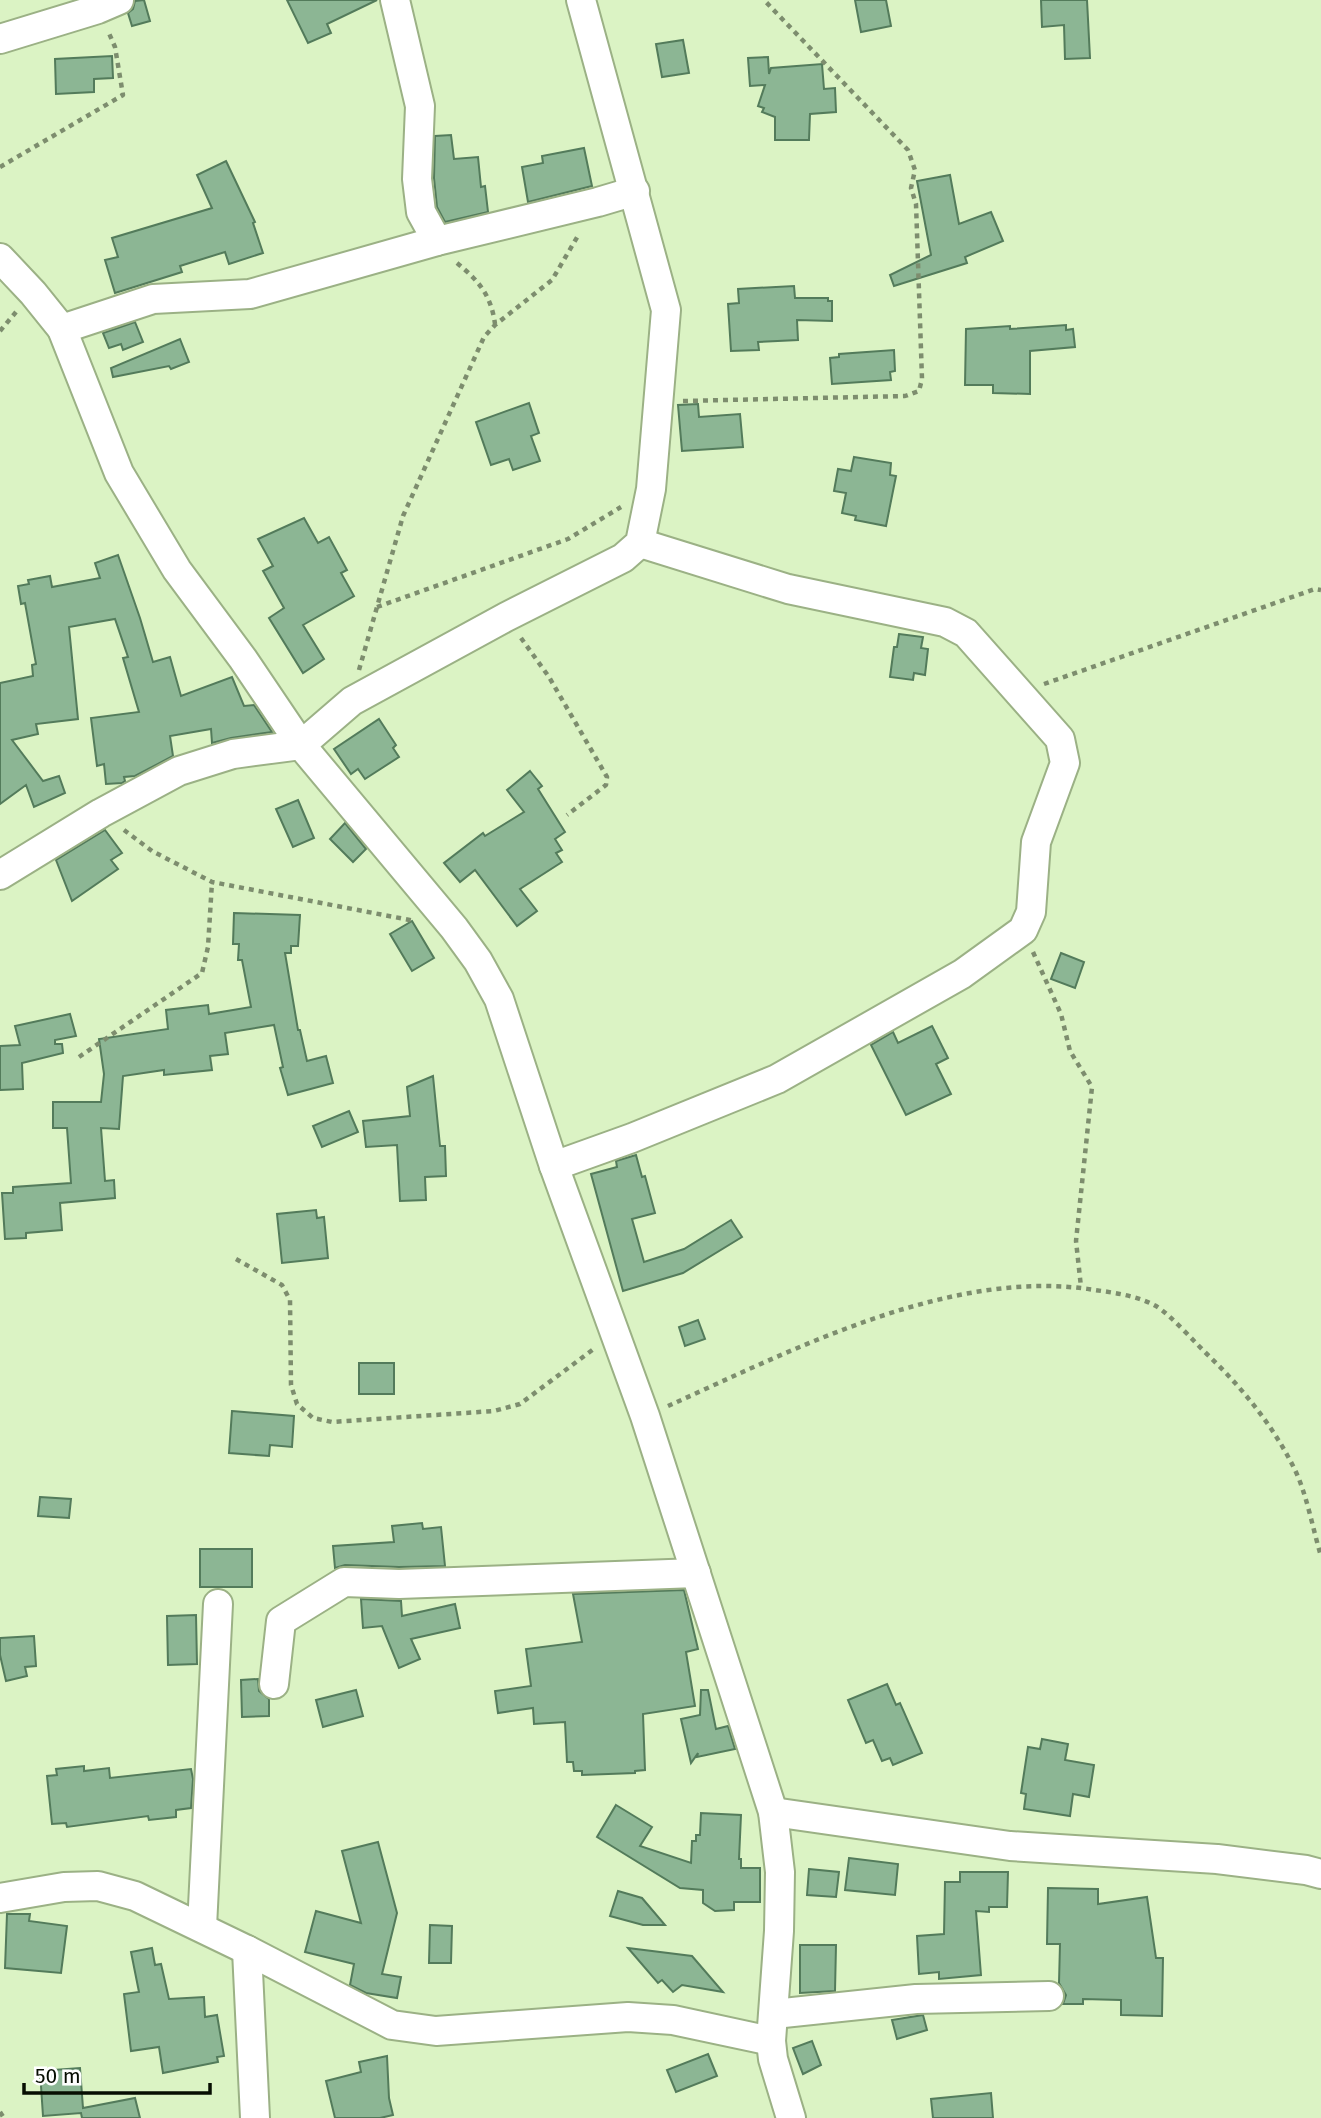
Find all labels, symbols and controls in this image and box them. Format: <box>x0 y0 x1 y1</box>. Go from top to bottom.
scale bar <box>24 2052 210 2096</box>
text: 50 m <box>35 2063 81 2089</box>

